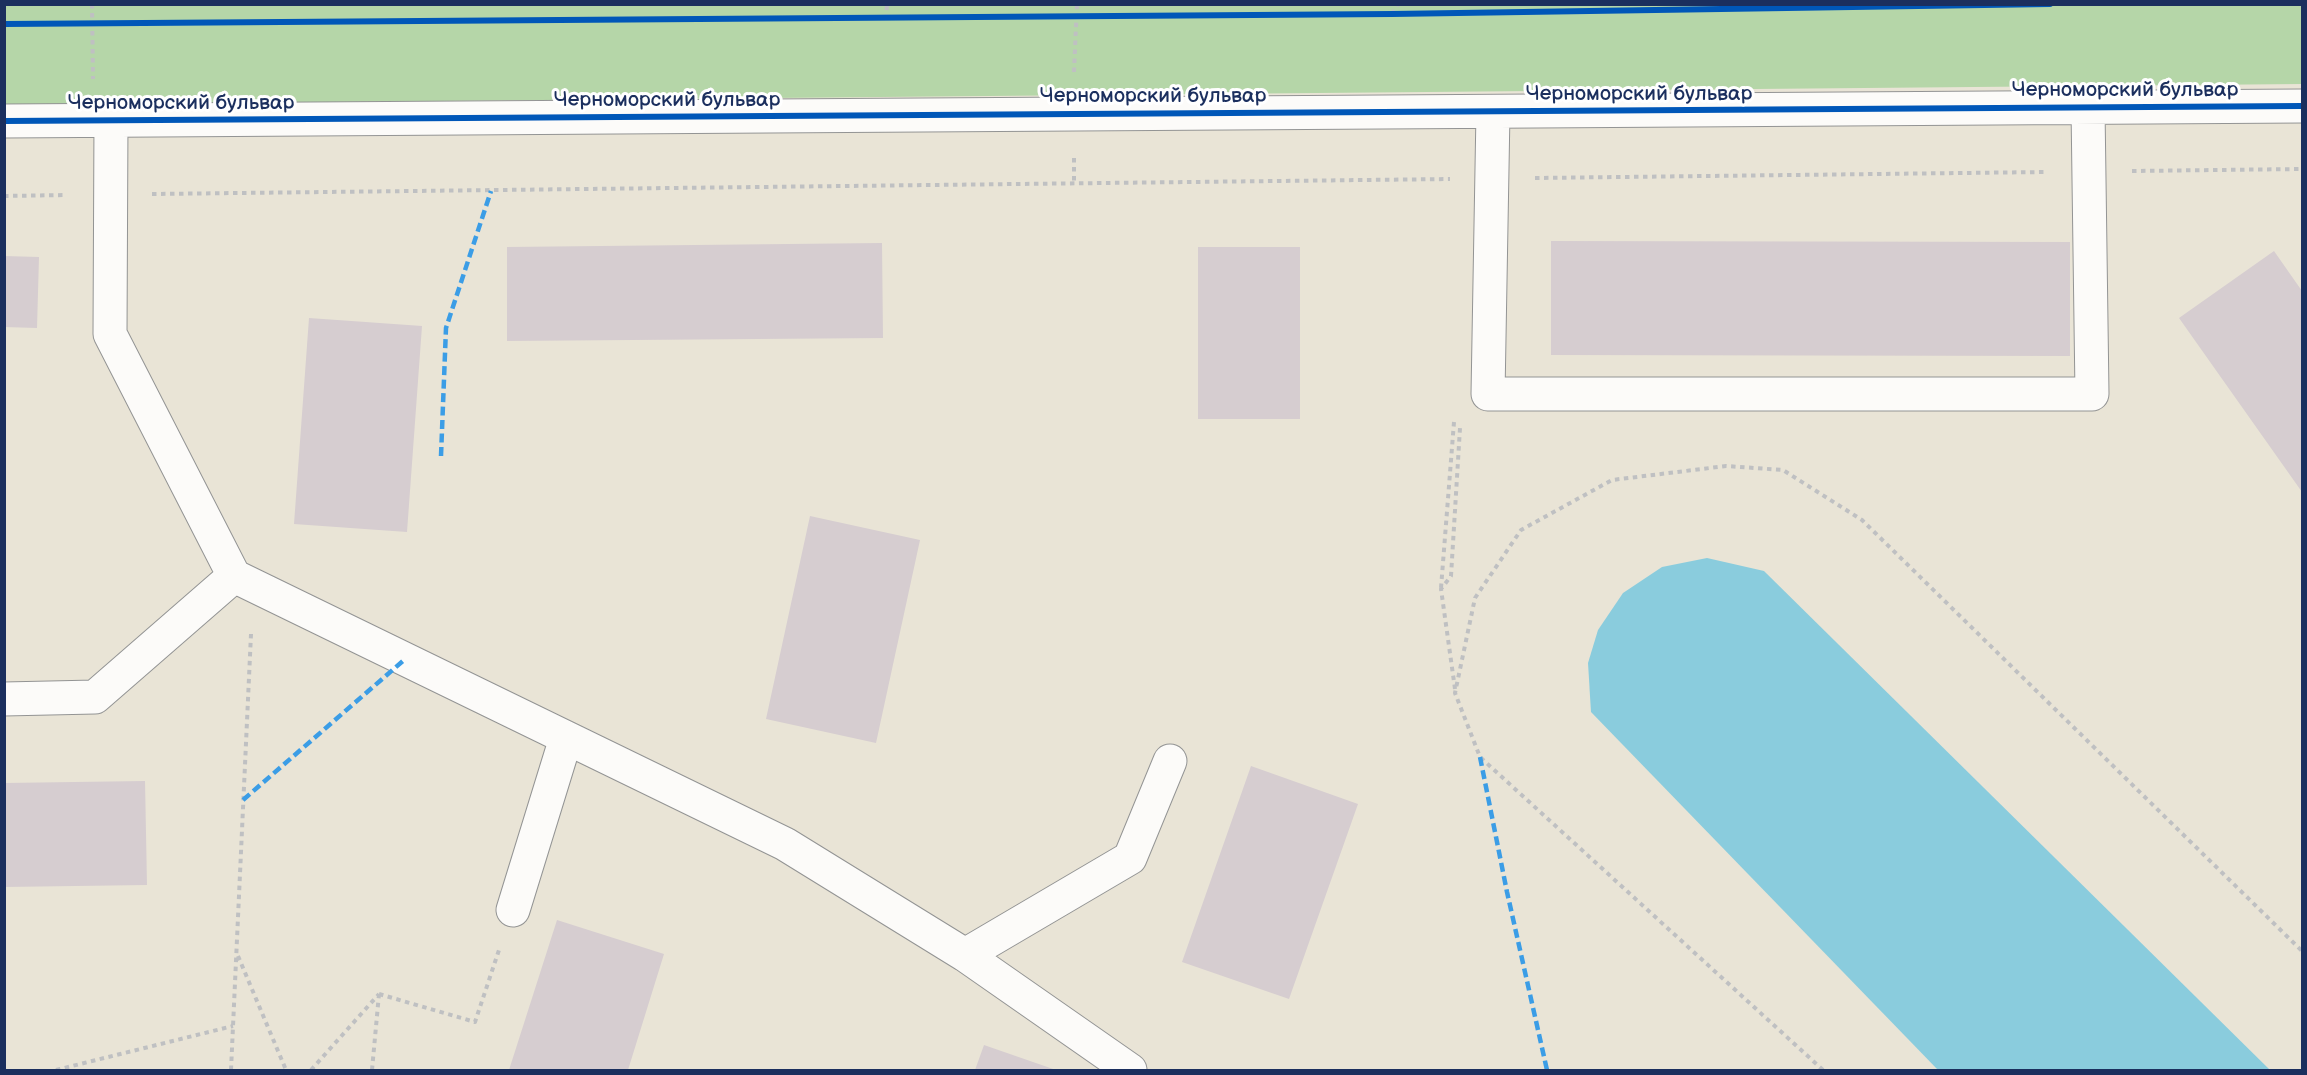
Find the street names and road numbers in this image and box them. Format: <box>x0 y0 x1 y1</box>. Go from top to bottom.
street label: Черноморский бульвар <box>2012 78 2238 104</box>
street label: Черноморский бульвар <box>1526 82 1752 108</box>
street label: Черноморский бульвар <box>1040 84 1266 110</box>
street label: Черноморский бульвар <box>554 88 780 114</box>
street label: Черноморский бульвар <box>68 91 294 117</box>

